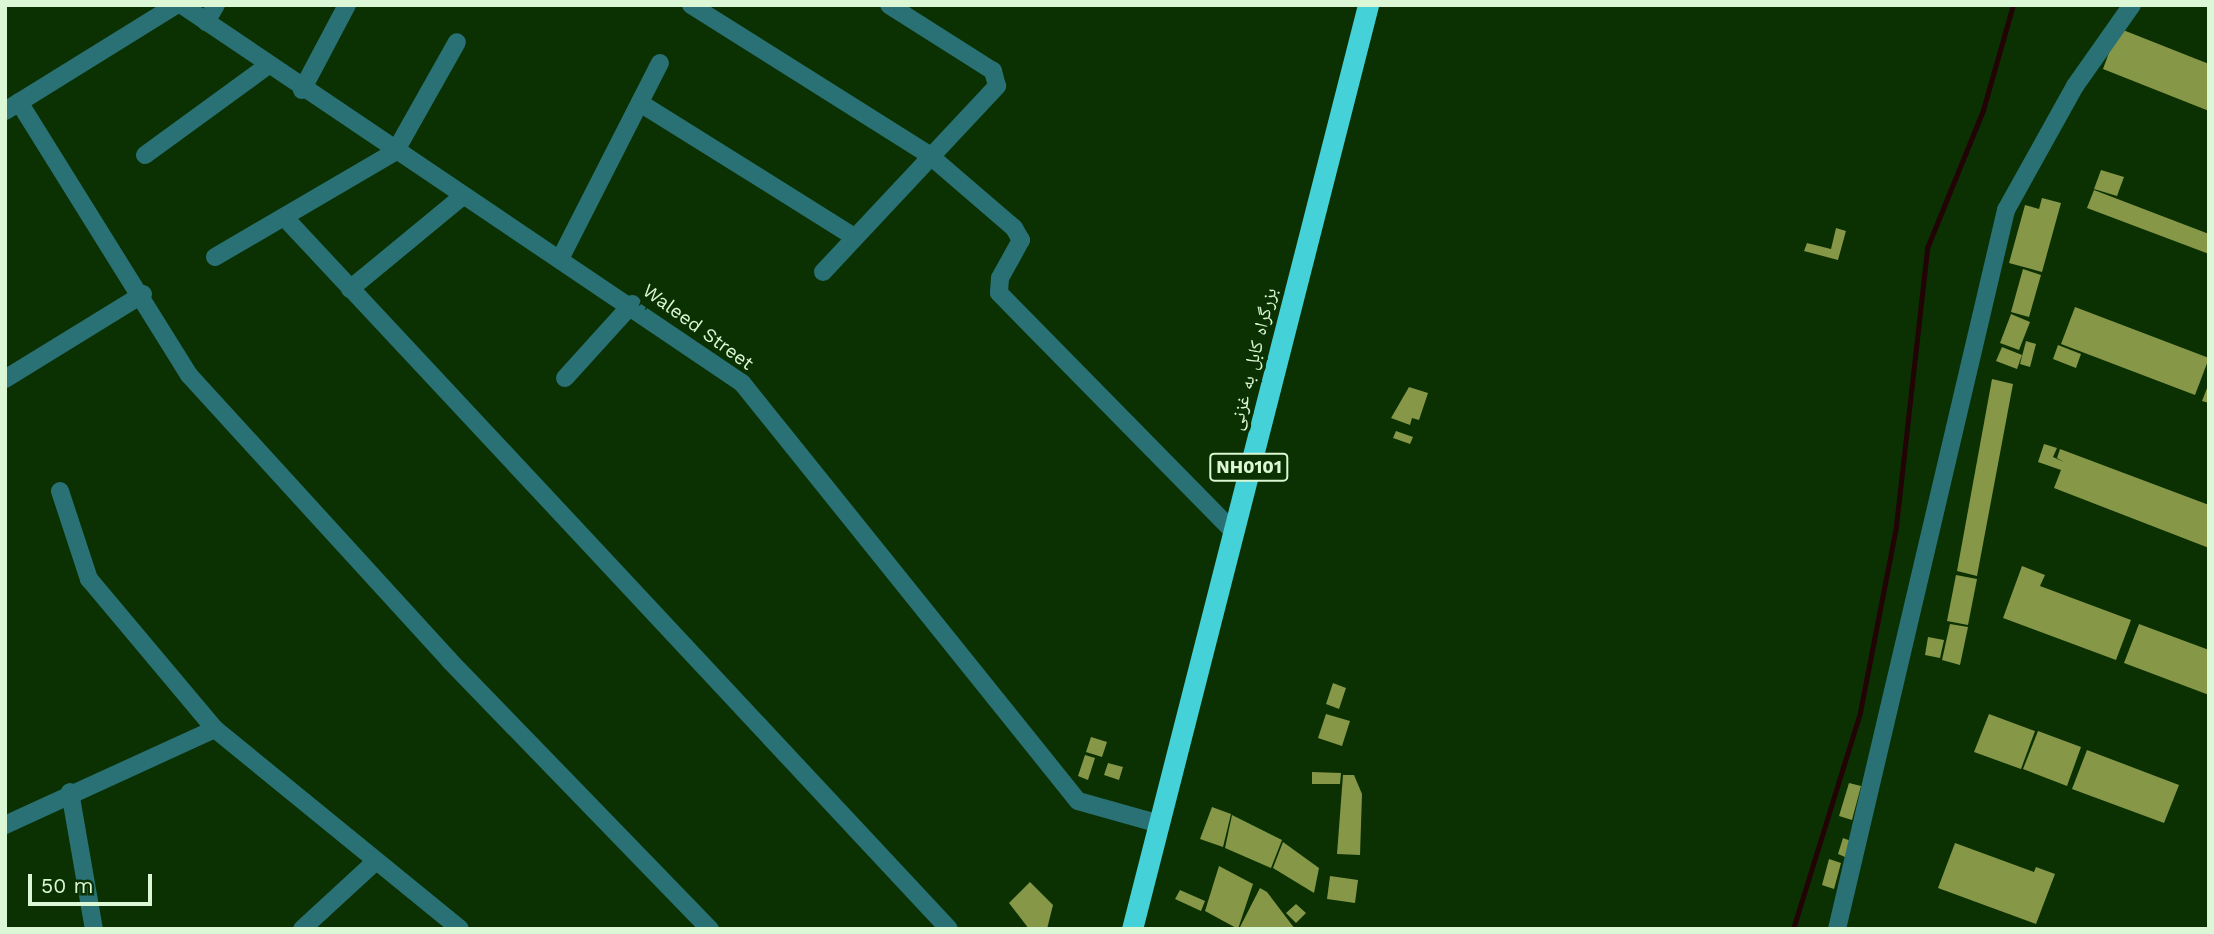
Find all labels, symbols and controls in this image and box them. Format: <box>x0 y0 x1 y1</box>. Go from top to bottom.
street label: Waleed Street <box>638 279 758 375</box>
street label: بزرگراه کابل به غزنی <box>1224 285 1282 433</box>
road number: NH0101 <box>1209 452 1289 481</box>
scale bar <box>32 860 156 904</box>
text: 50 m <box>41 873 93 898</box>

